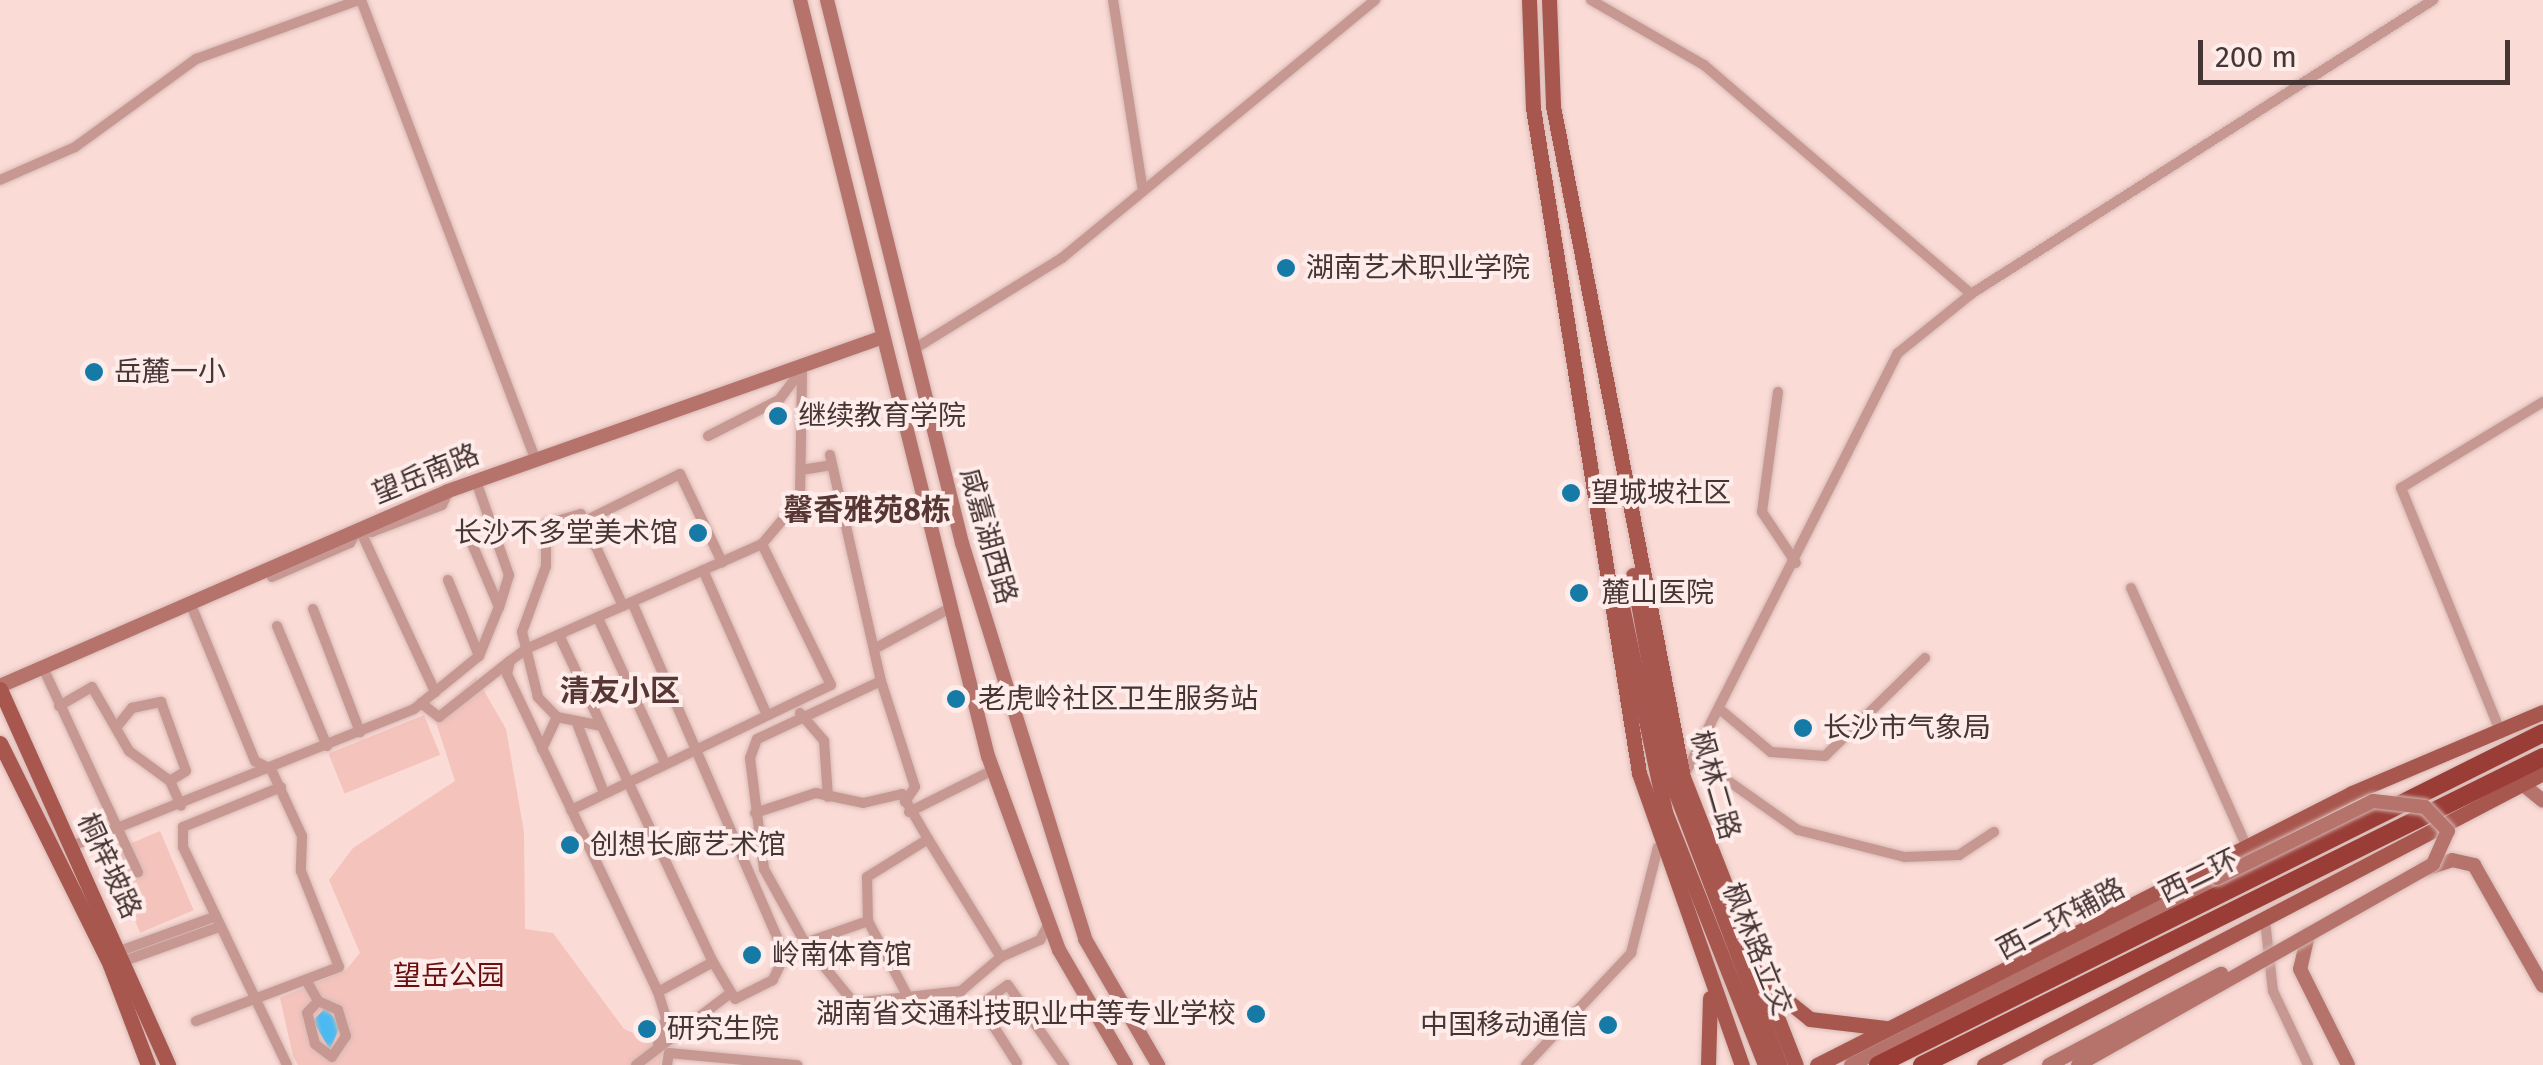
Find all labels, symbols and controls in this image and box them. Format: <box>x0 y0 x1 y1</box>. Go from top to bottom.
scale bar <box>2203 20 2516 82</box>
text: 200 m <box>2215 39 2297 75</box>
place label: 湖南艺术职业学院 <box>1306 251 1530 285</box>
marker: 湖南艺术职业学院 <box>1275 257 1297 279</box>
place label: 岳麓一小 <box>114 355 226 389</box>
marker: 岳麓一小 <box>83 361 105 383</box>
place label: 继续教育学院 <box>798 399 966 433</box>
marker: 继续教育学院 <box>767 405 789 427</box>
street label: 望岳南路 <box>368 437 484 511</box>
street label: 咸嘉湖西路 <box>953 464 1023 608</box>
place label: 望城坡社区 <box>1591 476 1731 510</box>
marker: 望城坡社区 <box>1560 482 1582 504</box>
district label: 馨香雅苑8栋 <box>783 492 951 528</box>
place label: 长沙不多堂美术馆 <box>454 516 678 550</box>
marker: 长沙不多堂美术馆 <box>687 522 709 544</box>
place label: 麓山医院 <box>1602 576 1714 610</box>
marker: 麓山医院 <box>1566 580 1592 606</box>
district label: 清友小区 <box>560 673 680 709</box>
place label: 老虎岭社区卫生服务站 <box>978 682 1258 716</box>
marker: 老虎岭社区卫生服务站 <box>943 686 969 712</box>
place label: 长沙市气象局 <box>1823 711 1991 745</box>
marker: 长沙市气象局 <box>1792 717 1814 739</box>
street label: 枫林二路 <box>1683 727 1747 843</box>
street label: 桐梓坡路 <box>70 808 148 924</box>
place label: 创想长廊艺术馆 <box>590 828 786 862</box>
marker: 创想长廊艺术馆 <box>559 834 581 856</box>
street label: 西二环 <box>2154 842 2244 910</box>
street label: 西二环辅路 <box>1991 871 2131 967</box>
street label: 枫林路立交 <box>1715 878 1799 1020</box>
place label: 岭南体育馆 <box>772 938 912 972</box>
marker: 岭南体育馆 <box>741 944 763 966</box>
park label: 望岳公园 <box>393 959 505 993</box>
place label: 湖南省交通科技职业中等专业学校 <box>816 997 1236 1031</box>
marker: 湖南省交通科技职业中等专业学校 <box>1245 1003 1267 1025</box>
place label: 中国移动通信 <box>1420 1008 1588 1042</box>
place label: 研究生院 <box>667 1012 779 1046</box>
marker: 中国移动通信 <box>1597 1014 1619 1036</box>
marker: 研究生院 <box>636 1018 658 1040</box>

